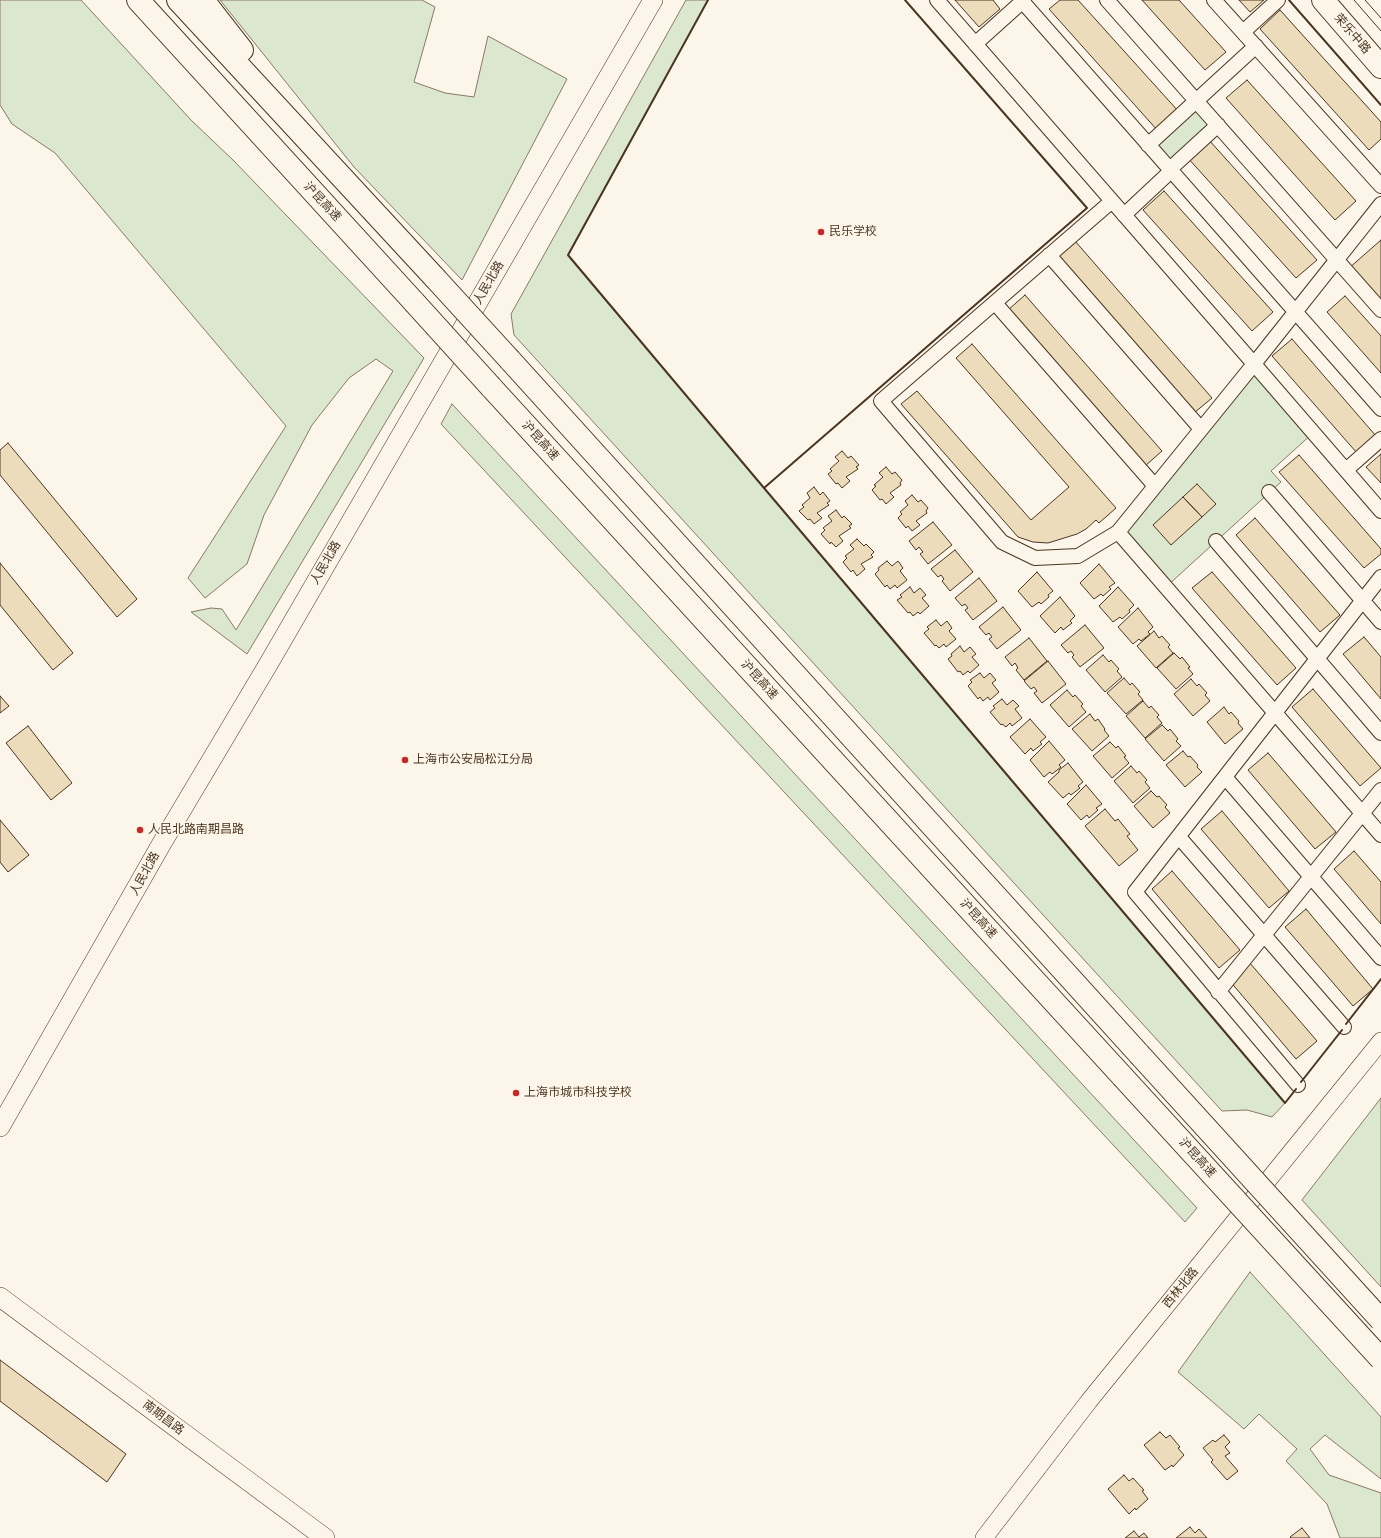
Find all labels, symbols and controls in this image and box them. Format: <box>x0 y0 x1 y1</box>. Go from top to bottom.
street label: 荣乐中路 <box>1331 11 1373 57</box>
street label: 沪昆高速 <box>300 180 344 224</box>
place label: 民乐学校 <box>829 225 877 239</box>
marker: 民乐学校 <box>816 227 826 237</box>
street label: 人民北路 <box>471 259 507 307</box>
street label: 沪昆高速 <box>519 418 561 464</box>
street label: 人民北路 <box>308 539 344 587</box>
street label: 沪昆高速 <box>738 657 780 703</box>
place label: 上海市公安局松江分局 <box>413 753 533 767</box>
marker: 上海市公安局松江分局 <box>400 755 410 765</box>
place label: 人民北路南期昌路 <box>148 823 244 837</box>
marker: 人民北路南期昌路 <box>135 825 145 835</box>
street label: 人民北路 <box>127 850 163 898</box>
street label: 沪昆高速 <box>957 896 999 942</box>
place label: 上海市城市科技学校 <box>524 1086 632 1100</box>
marker: 上海市城市科技学校 <box>511 1088 521 1098</box>
street label: 沪昆高速 <box>1176 1135 1218 1181</box>
street label: 西林北路 <box>1160 1265 1202 1311</box>
street label: 南期昌路 <box>139 1398 187 1438</box>

